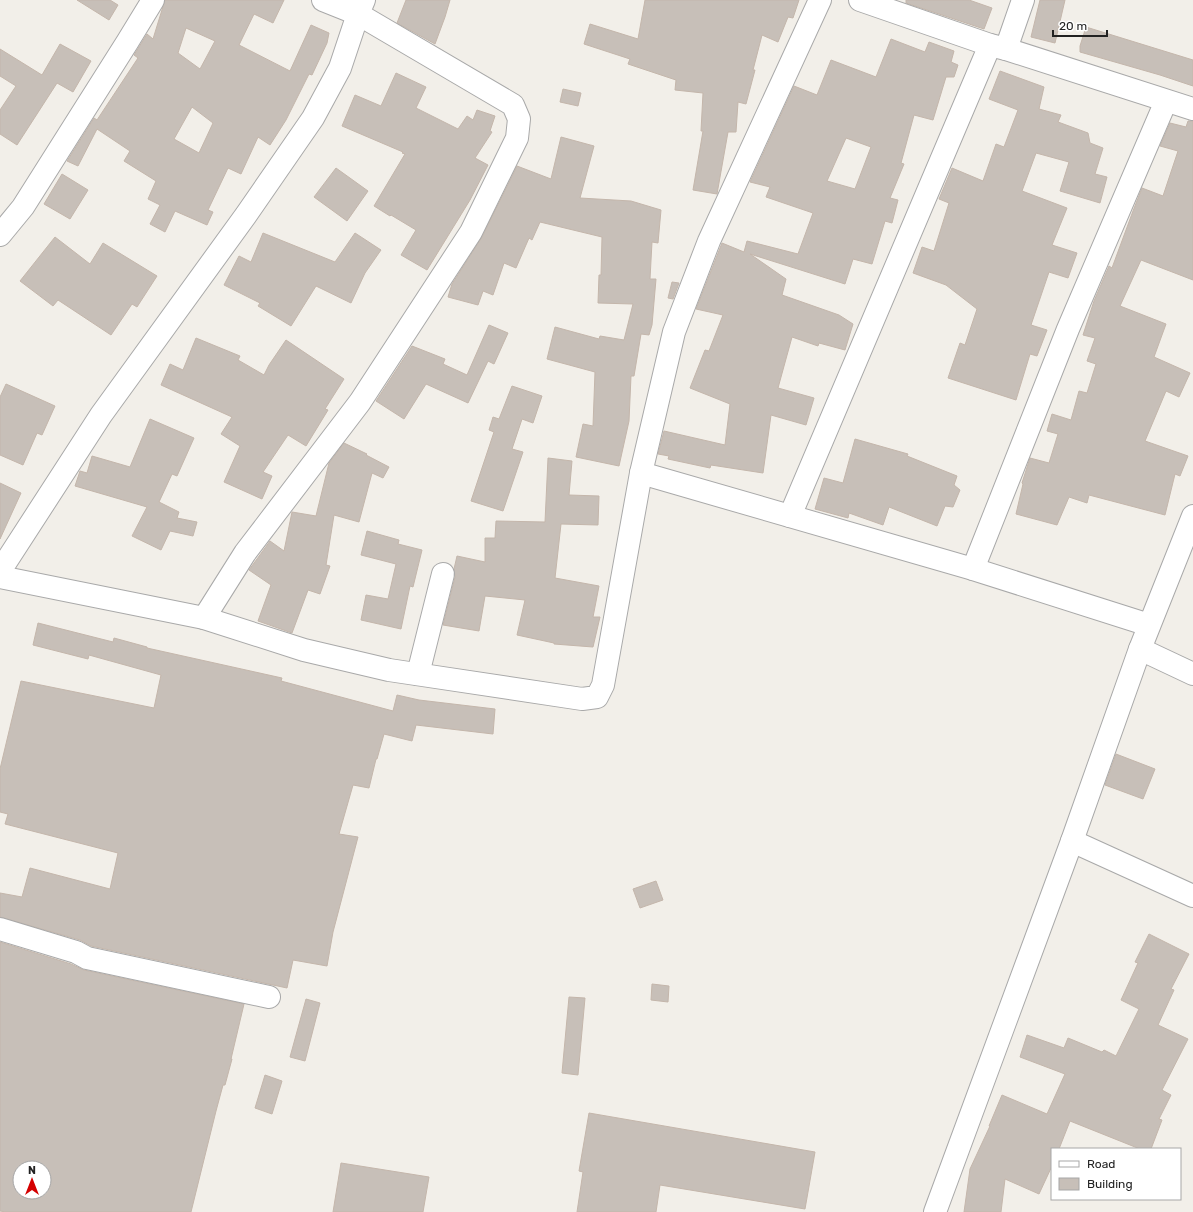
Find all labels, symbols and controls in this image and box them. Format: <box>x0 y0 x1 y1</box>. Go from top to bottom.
scale bar <box>1053 12 1107 38</box>
text: 20 m <box>1059 19 1087 33</box>
legend <box>1051 1148 1181 1200</box>
text: Road <box>1087 1157 1115 1171</box>
north arrow <box>12 1160 52 1200</box>
text: N <box>28 1164 36 1177</box>
text: Building <box>1087 1177 1133 1191</box>

